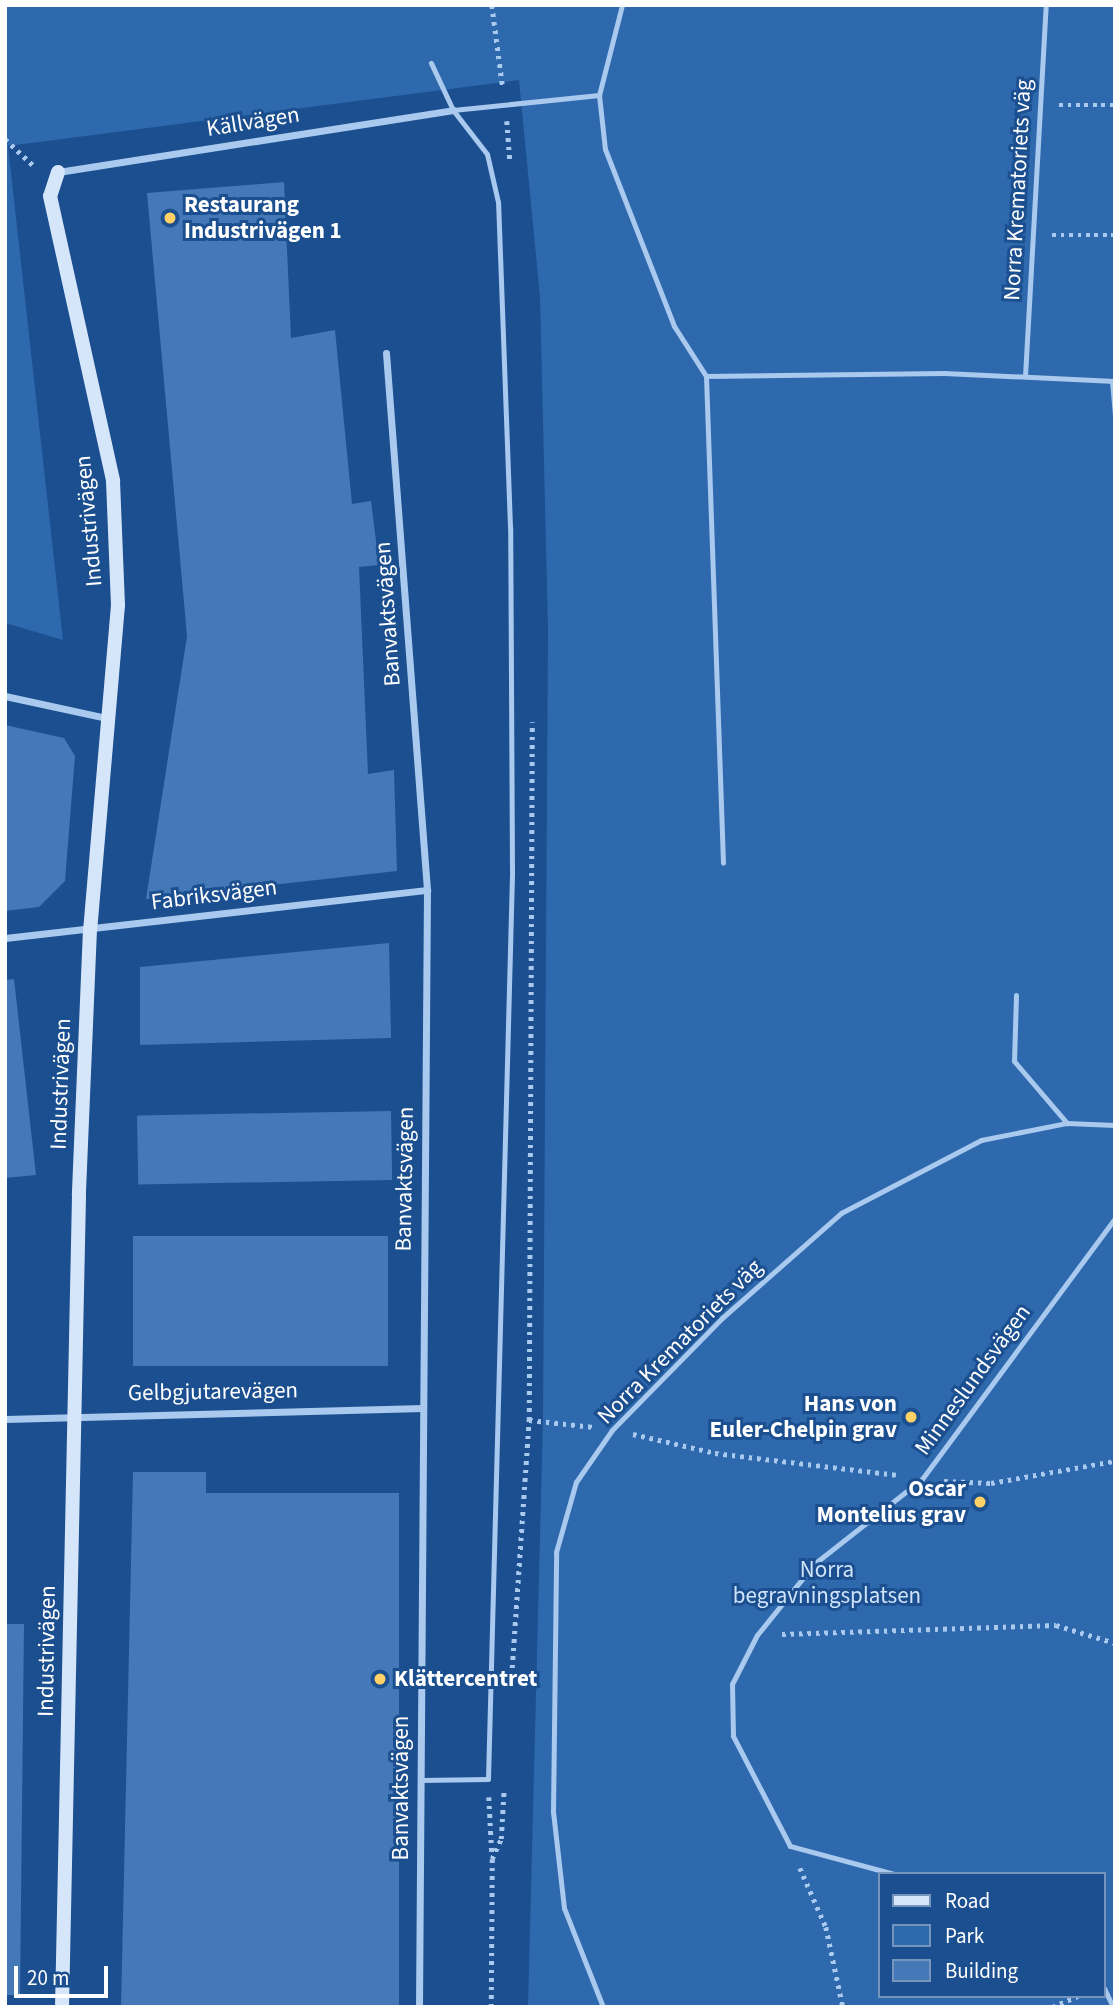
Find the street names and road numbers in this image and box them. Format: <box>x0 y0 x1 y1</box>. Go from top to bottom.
street label: Norra Krematoriets väg <box>998 79 1038 301</box>
street label: Källvägen <box>205 101 301 143</box>
street label: Industrivägen <box>70 454 108 588</box>
street label: Banvaktsvägen <box>369 541 407 687</box>
street label: Fabriksvägen <box>149 874 279 916</box>
street label: Industrivägen <box>45 1018 77 1150</box>
street label: Banvaktsvägen <box>390 1106 420 1252</box>
street label: Norra Krematoriets väg <box>592 1254 768 1430</box>
street label: Minneslundsvägen <box>909 1299 1037 1461</box>
street label: Gelbgjutarevägen <box>128 1377 298 1407</box>
street label: Industrivägen <box>32 1585 62 1717</box>
street label: Banvaktsvägen <box>387 1716 415 1860</box>

